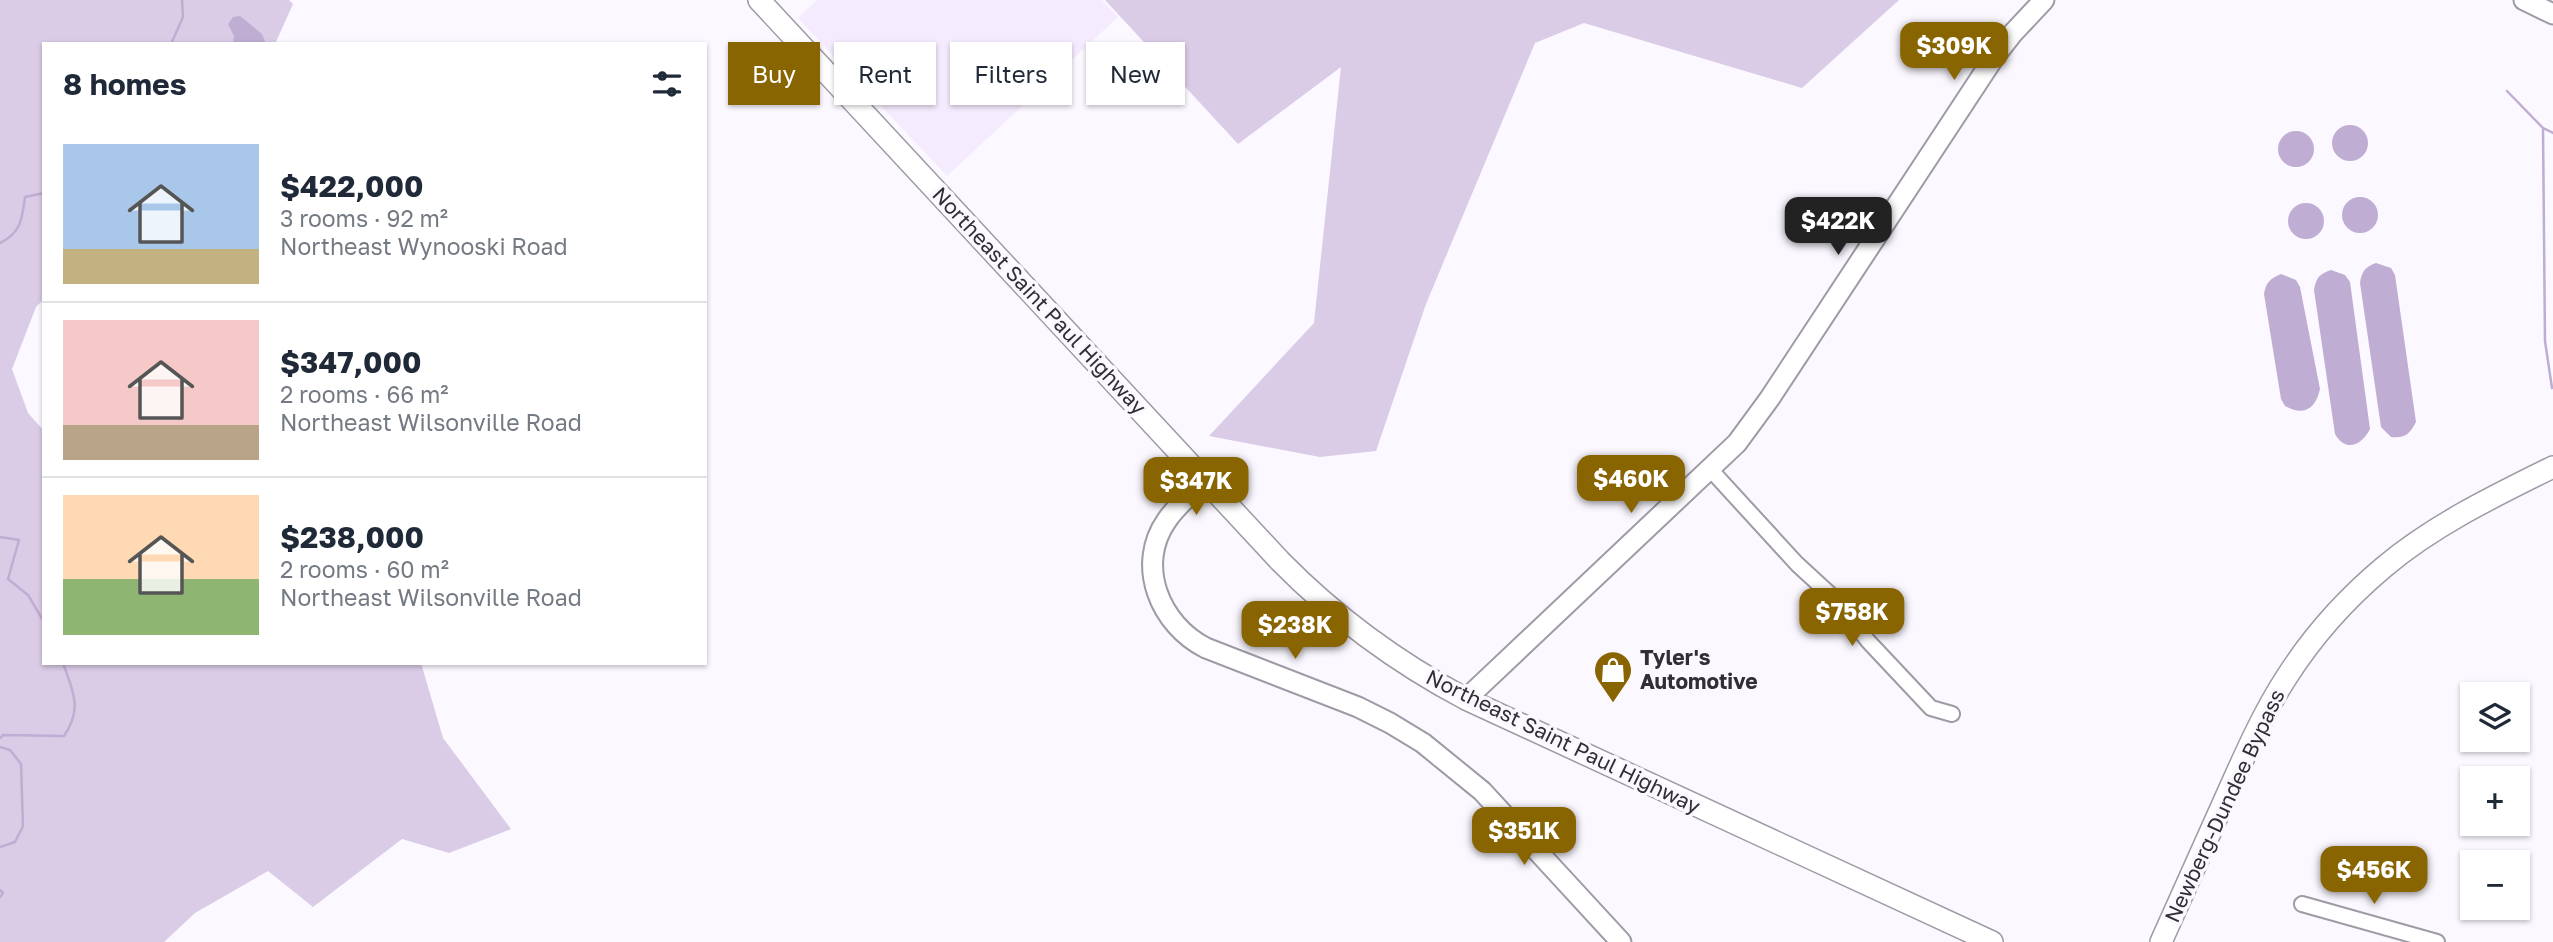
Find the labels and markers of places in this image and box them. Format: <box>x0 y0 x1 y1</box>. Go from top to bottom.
pin: $309K <box>1905 22 2003 82</box>
pin: $422K <box>1789 198 1887 257</box>
pin: $460K <box>1582 456 1680 515</box>
pin: $347K <box>1147 458 1245 517</box>
pin: $758K <box>1803 588 1901 648</box>
pin: $238K <box>1246 602 1344 661</box>
place label: Tyler's Automotive <box>1640 644 1758 694</box>
shop icon: Tyler's Automotive <box>1592 649 1634 704</box>
pin: $351K <box>1475 808 1573 867</box>
pin: $456K <box>2325 846 2423 906</box>

